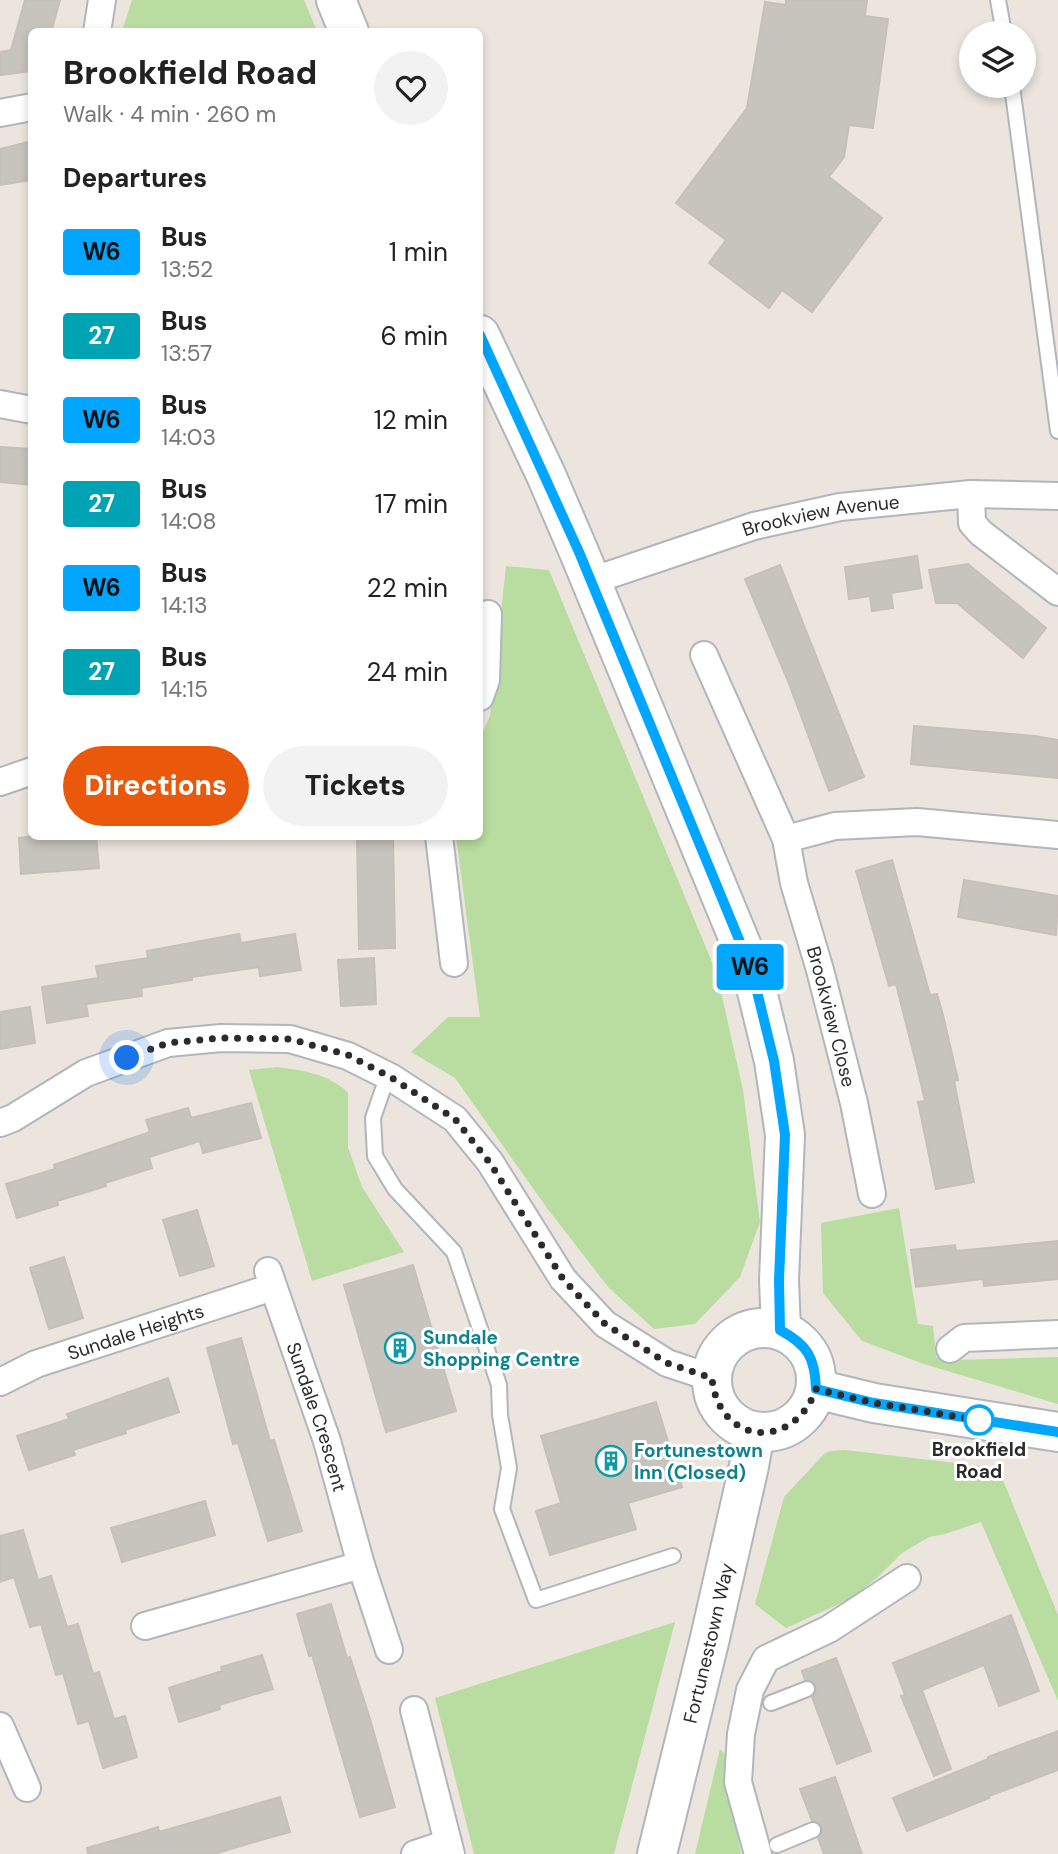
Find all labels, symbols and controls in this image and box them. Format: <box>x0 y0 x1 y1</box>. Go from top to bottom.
map controls <box>959 21 1036 98</box>
button: layers <box>959 21 1036 98</box>
text: Brookfield Road <box>63 51 317 94</box>
button: heart <box>374 51 448 125</box>
text: Walk · 4 min · 260 m <box>63 99 276 129</box>
text: Departures <box>63 161 207 195</box>
text: Bus <box>161 220 207 254</box>
text: 1 min <box>389 235 448 269</box>
text: W6 <box>82 236 121 267</box>
text: 13:52 <box>161 254 213 284</box>
text: Bus <box>161 304 207 338</box>
text: 6 min <box>380 319 448 353</box>
text: 27 <box>88 320 115 351</box>
text: 13:57 <box>161 338 212 368</box>
text: Bus <box>161 388 207 422</box>
text: 12 min <box>374 403 448 437</box>
text: W6 <box>82 404 121 435</box>
text: 14:03 <box>161 422 216 452</box>
text: Bus <box>161 472 207 506</box>
text: 17 min <box>375 487 448 521</box>
text: 27 <box>88 488 115 519</box>
street label: Brookview Avenue <box>739 489 901 542</box>
text: 14:08 <box>161 506 217 536</box>
text: Bus <box>161 556 207 590</box>
text: 22 min <box>367 571 448 605</box>
text: W6 <box>82 572 121 603</box>
text: 14:13 <box>161 590 208 620</box>
text: Bus <box>161 640 207 674</box>
text: 24 min <box>366 655 448 689</box>
text: 27 <box>88 656 115 687</box>
text: 14:15 <box>161 674 208 704</box>
button: Directions <box>63 746 249 826</box>
button: Tickets <box>263 746 448 826</box>
street label: Brookview Close <box>801 943 861 1090</box>
line badge: W6 <box>718 944 782 990</box>
text: W6 <box>731 951 769 982</box>
your location <box>109 1040 144 1075</box>
street label: Sundale Heights <box>64 1298 207 1366</box>
place label: Sundale Shopping Centre <box>423 1325 580 1372</box>
building icon: Sundale Shopping Centre <box>383 1331 417 1365</box>
street label: Sundale Crescent <box>281 1339 352 1495</box>
marker: Brookfield Road <box>964 1405 994 1435</box>
place label: Brookfield Road <box>932 1437 1026 1484</box>
place label: Fortunestown Inn (Closed) <box>634 1438 763 1485</box>
building icon: Fortunestown Inn (Closed) <box>594 1444 628 1478</box>
street label: Fortunestown Way <box>678 1560 740 1726</box>

